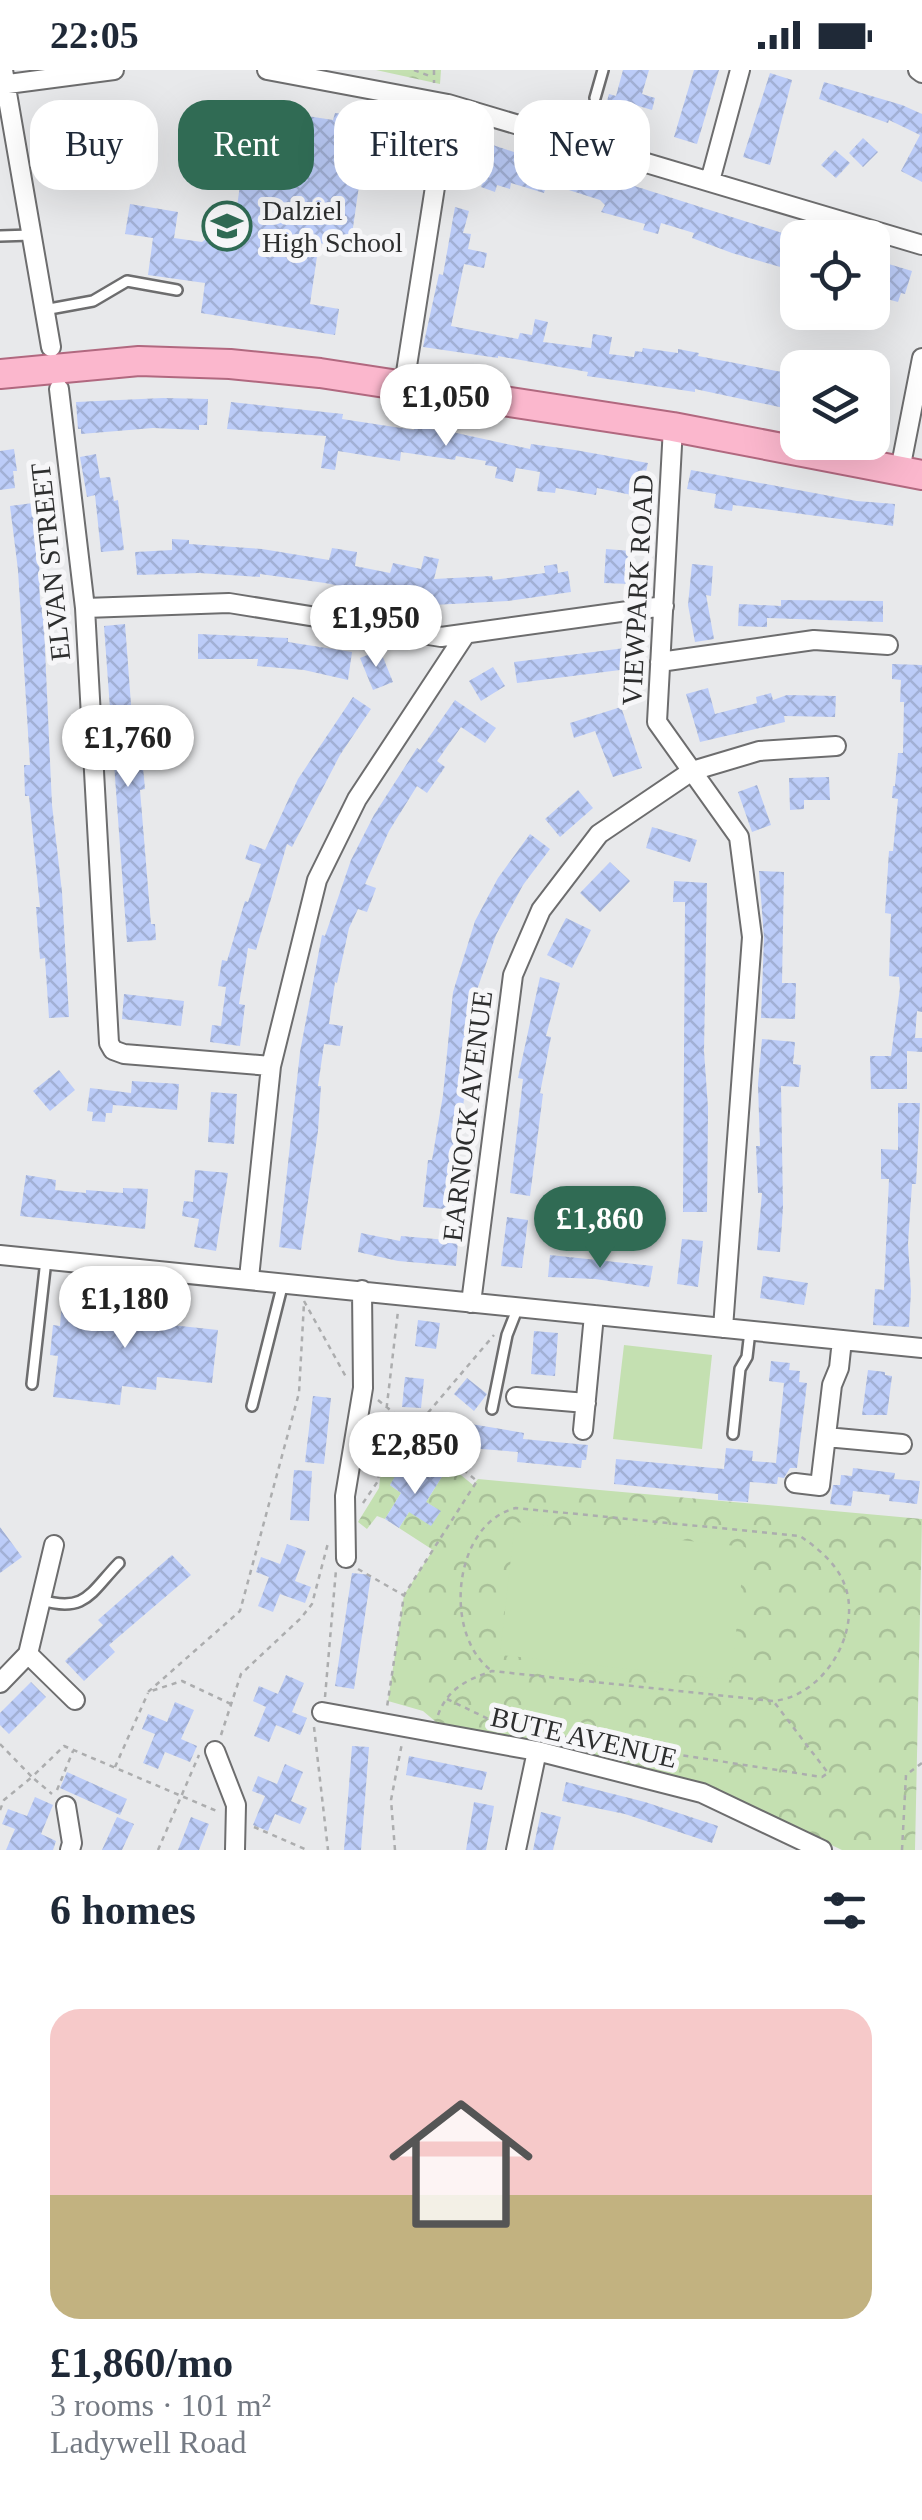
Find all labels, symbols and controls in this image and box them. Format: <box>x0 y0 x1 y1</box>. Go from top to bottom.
text: 22:05 <box>50 14 139 56</box>
chip: Buy <box>30 100 158 190</box>
chip: Rent <box>178 100 314 190</box>
chip: Filters <box>334 100 494 190</box>
chip: New <box>514 100 650 190</box>
place label: Dalziel High School <box>262 195 403 258</box>
school or university icon: Dalziel High School <box>201 200 253 252</box>
map controls <box>780 220 890 460</box>
button: locate <box>780 220 890 330</box>
button: layers <box>780 350 890 460</box>
pin: £1,050 <box>365 364 527 449</box>
text: £1,050 <box>402 378 490 414</box>
street label: ELVAN STREET <box>25 462 76 662</box>
street label: VIEWPARK ROAD <box>616 474 659 706</box>
pin: £1,950 <box>295 585 457 670</box>
text: £1,950 <box>332 599 420 635</box>
pin: £1,760 <box>47 705 209 790</box>
text: £1,760 <box>84 719 172 755</box>
street label: EARNOCK AVENUE <box>437 989 498 1243</box>
pin: £1,860 <box>519 1186 681 1271</box>
text: £1,860 <box>556 1200 644 1236</box>
pin: £1,180 <box>44 1266 206 1351</box>
text: £1,180 <box>81 1280 169 1316</box>
pin: £2,850 <box>334 1412 496 1497</box>
text: £2,850 <box>371 1426 459 1462</box>
street label: BUTE AVENUE <box>488 1701 680 1774</box>
icon: filters <box>817 1883 872 1938</box>
text: 6 homes <box>50 1887 196 1933</box>
icon: home <box>371 2074 551 2254</box>
text: £1,860/mo <box>50 2340 233 2386</box>
text: 3 rooms · 101 m² <box>50 2387 271 2423</box>
text: Ladywell Road <box>50 2424 246 2460</box>

